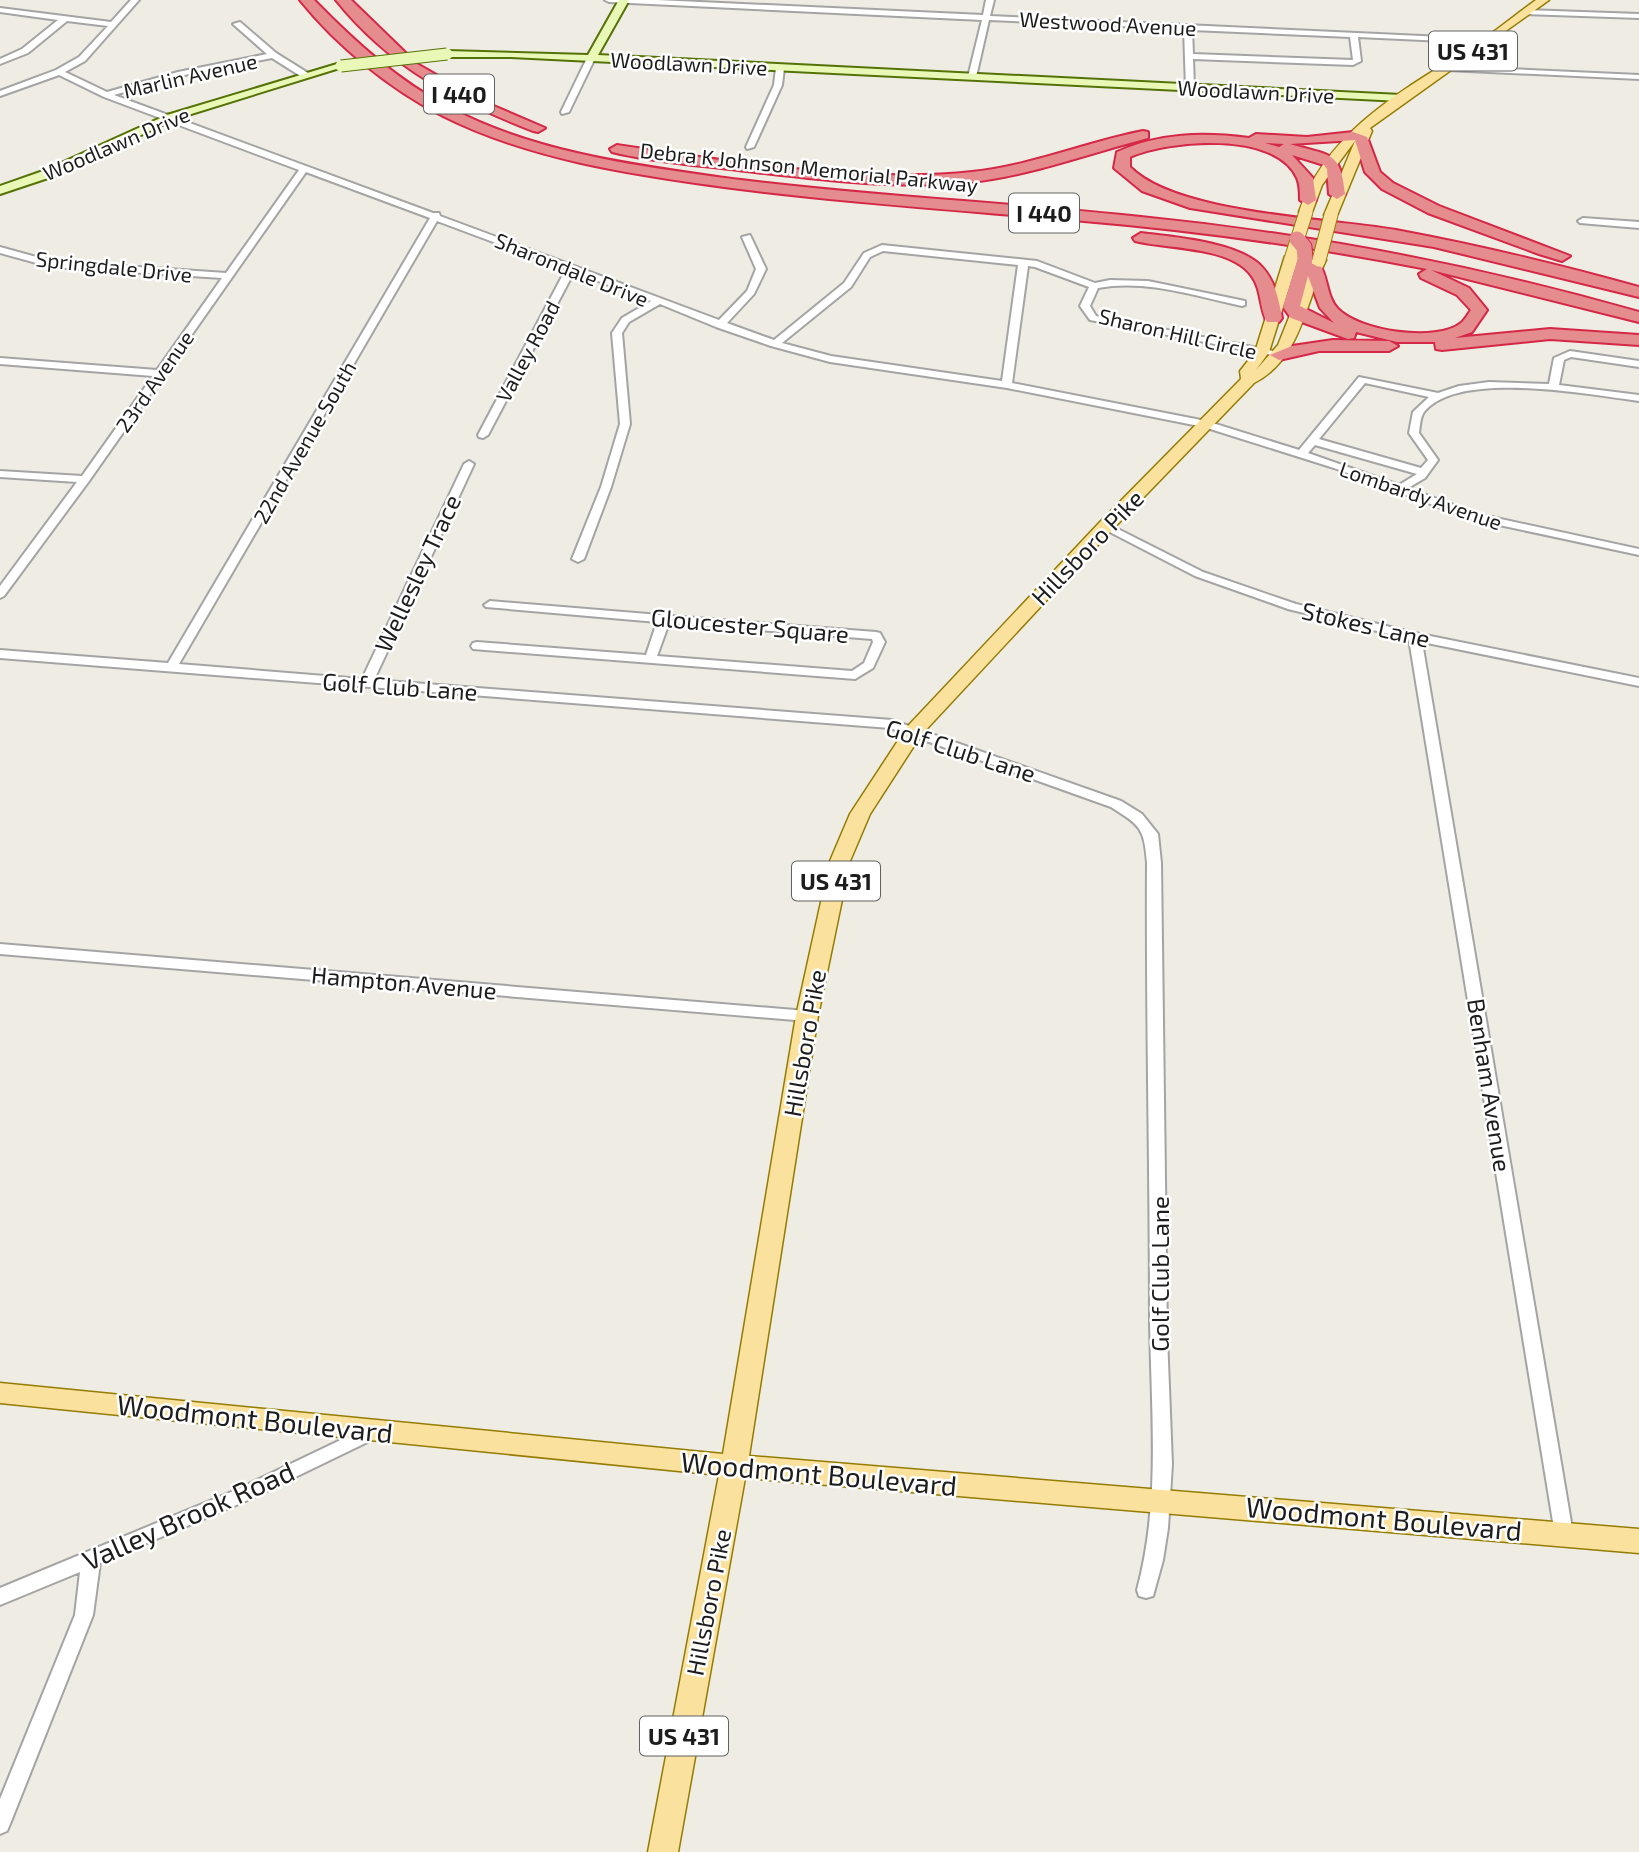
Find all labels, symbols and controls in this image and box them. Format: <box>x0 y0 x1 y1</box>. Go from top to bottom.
street label: Westwood Avenue <box>1019 6 1197 40</box>
road number: US 431 <box>1429 32 1517 70</box>
street label: Woodlawn Drive <box>610 46 768 80</box>
street label: Marlin Avenue <box>121 47 259 103</box>
road number: I 440 <box>424 74 494 114</box>
street label: Woodlawn Drive <box>1177 74 1335 108</box>
street label: Woodlawn Drive <box>39 101 193 185</box>
street label: Debra K Johnson Memorial Parkway <box>639 137 979 197</box>
road number: I 440 <box>1009 194 1079 232</box>
street label: Sharondale Drive <box>492 227 652 311</box>
street label: Springdale Drive <box>35 245 193 287</box>
street label: Valley Road <box>490 296 564 406</box>
street label: Sharon Hill Circle <box>1097 303 1259 363</box>
street label: 23rd Avenue <box>110 325 198 437</box>
street label: 22nd Avenue South <box>247 357 361 527</box>
street label: Lombardy Avenue <box>1337 456 1505 534</box>
street label: Hillsboro Pike <box>1025 483 1149 611</box>
street label: Wellesley Trace <box>368 490 466 656</box>
street label: Stokes Lane <box>1299 595 1433 653</box>
street label: Gloucester Square <box>650 602 850 648</box>
street label: Golf Club Lane <box>321 666 479 706</box>
street label: Golf Club Lane <box>883 712 1039 788</box>
road number: US 431 <box>792 862 880 900</box>
street label: Hampton Avenue <box>310 959 498 1005</box>
street label: Hillsboro Pike <box>777 967 831 1119</box>
street label: Benham Avenue <box>1462 996 1518 1174</box>
street label: Golf Club Lane <box>1145 1196 1174 1352</box>
street label: Woodmont Boulevard <box>115 1387 395 1449</box>
street label: Woodmont Boulevard <box>680 1444 958 1502</box>
street label: Valley Brook Road <box>77 1453 299 1577</box>
street label: Woodmont Boulevard <box>1245 1489 1523 1547</box>
street label: Hillsboro Pike <box>680 1526 736 1678</box>
road number: US 431 <box>640 1716 728 1756</box>

